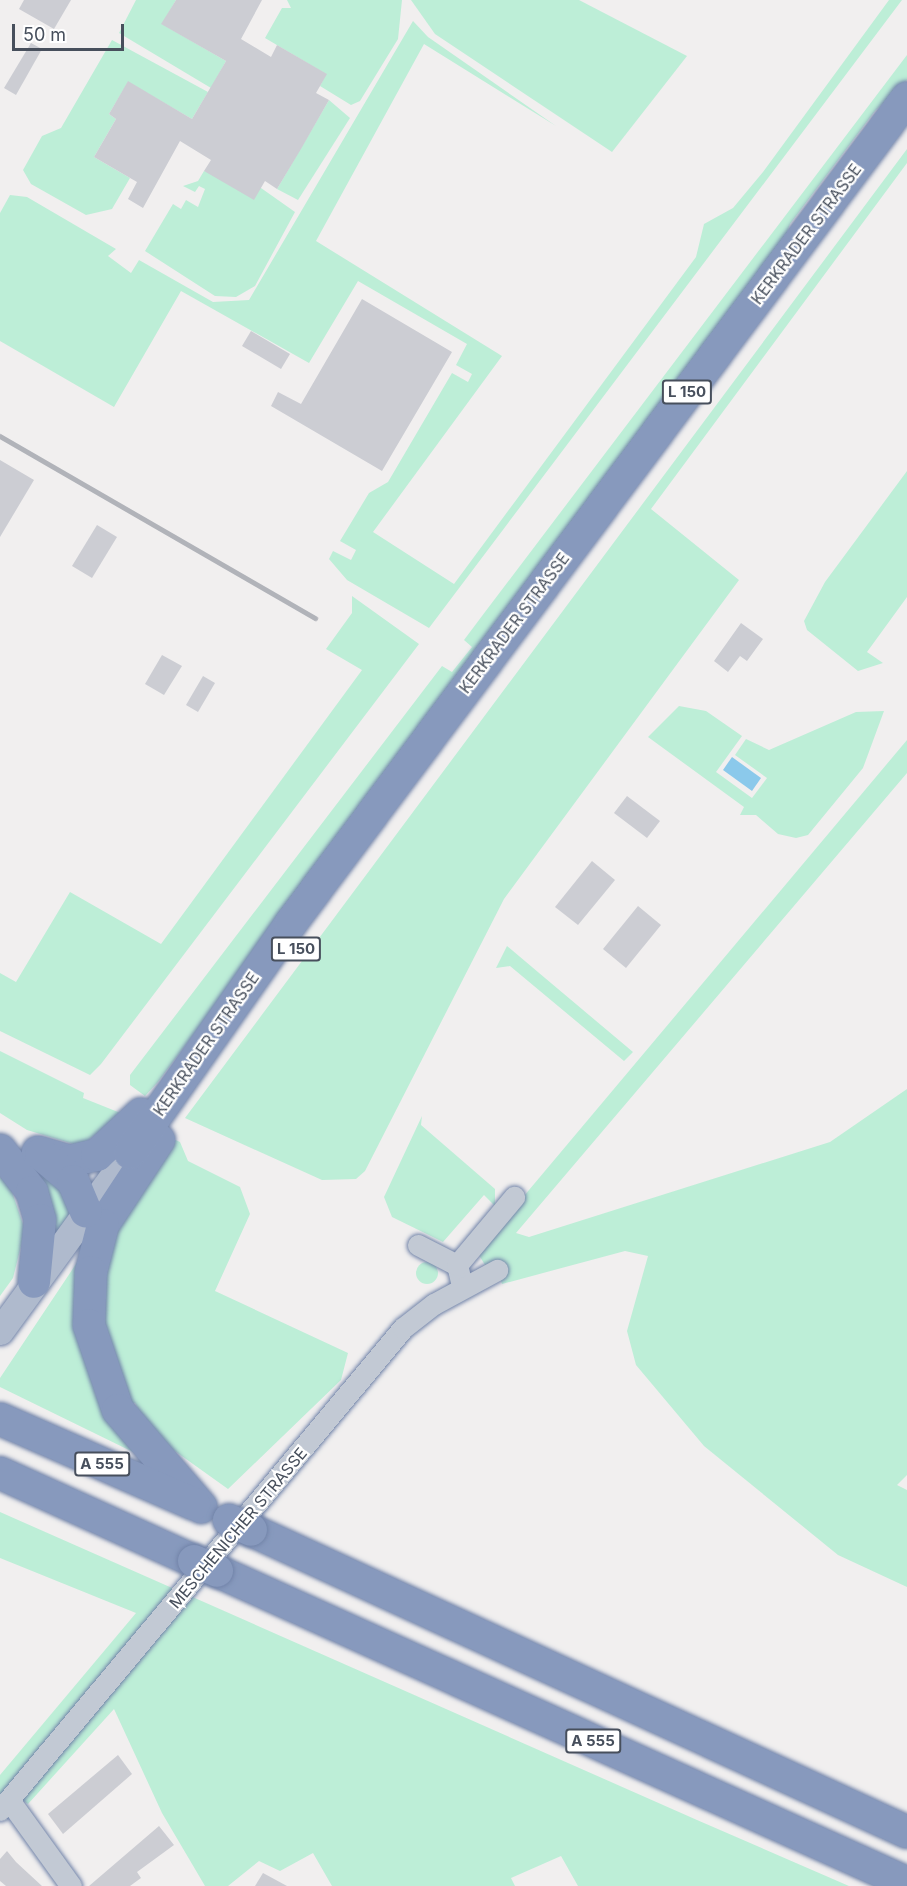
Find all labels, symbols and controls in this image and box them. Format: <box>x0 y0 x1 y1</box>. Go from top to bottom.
scale bar <box>15 12 128 50</box>
text: 50 m <box>23 24 66 45</box>
street label: KERKRADER STRASSE <box>747 160 865 308</box>
road number: L 150 <box>662 380 712 404</box>
street label: KERKRADER STRASSE <box>455 549 573 697</box>
road number: L 150 <box>270 937 322 961</box>
street label: KERKRADER STRASSE <box>149 969 263 1119</box>
street label: MESCHENICHER STRASSE <box>165 1444 311 1612</box>
road number: A 555 <box>74 1452 130 1476</box>
road number: A 555 <box>564 1729 622 1753</box>

